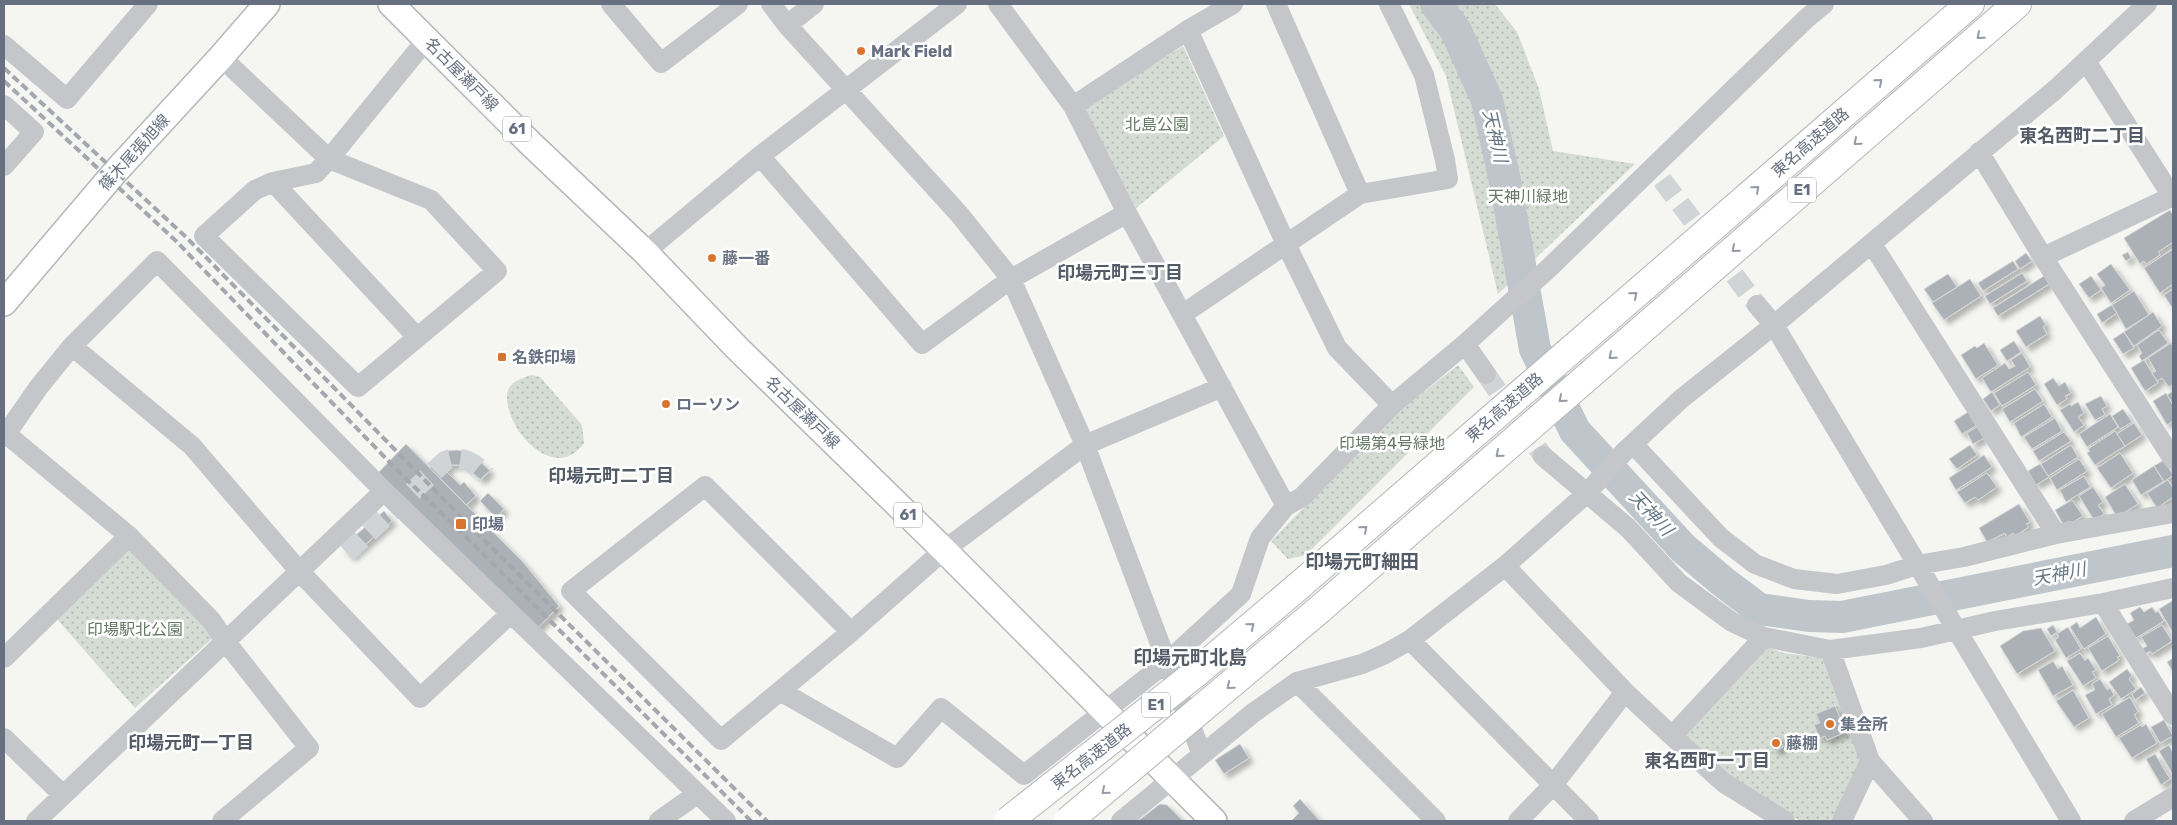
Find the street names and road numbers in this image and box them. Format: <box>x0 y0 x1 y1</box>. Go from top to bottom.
street label: 名古屋瀬戸線 <box>421 34 502 115</box>
street label: 東名高速道路 <box>1768 104 1853 181</box>
street label: 篠木尾張旭線 <box>95 110 174 194</box>
road number: 61 <box>503 116 531 142</box>
road number: E1 <box>1788 178 1816 202</box>
street label: 東名高速道路 <box>1462 369 1547 446</box>
street label: 名古屋瀬戸線 <box>762 372 844 453</box>
road number: 61 <box>894 502 922 528</box>
road number: E1 <box>1142 692 1170 718</box>
street label: 東名高速道路 <box>1048 719 1135 793</box>

